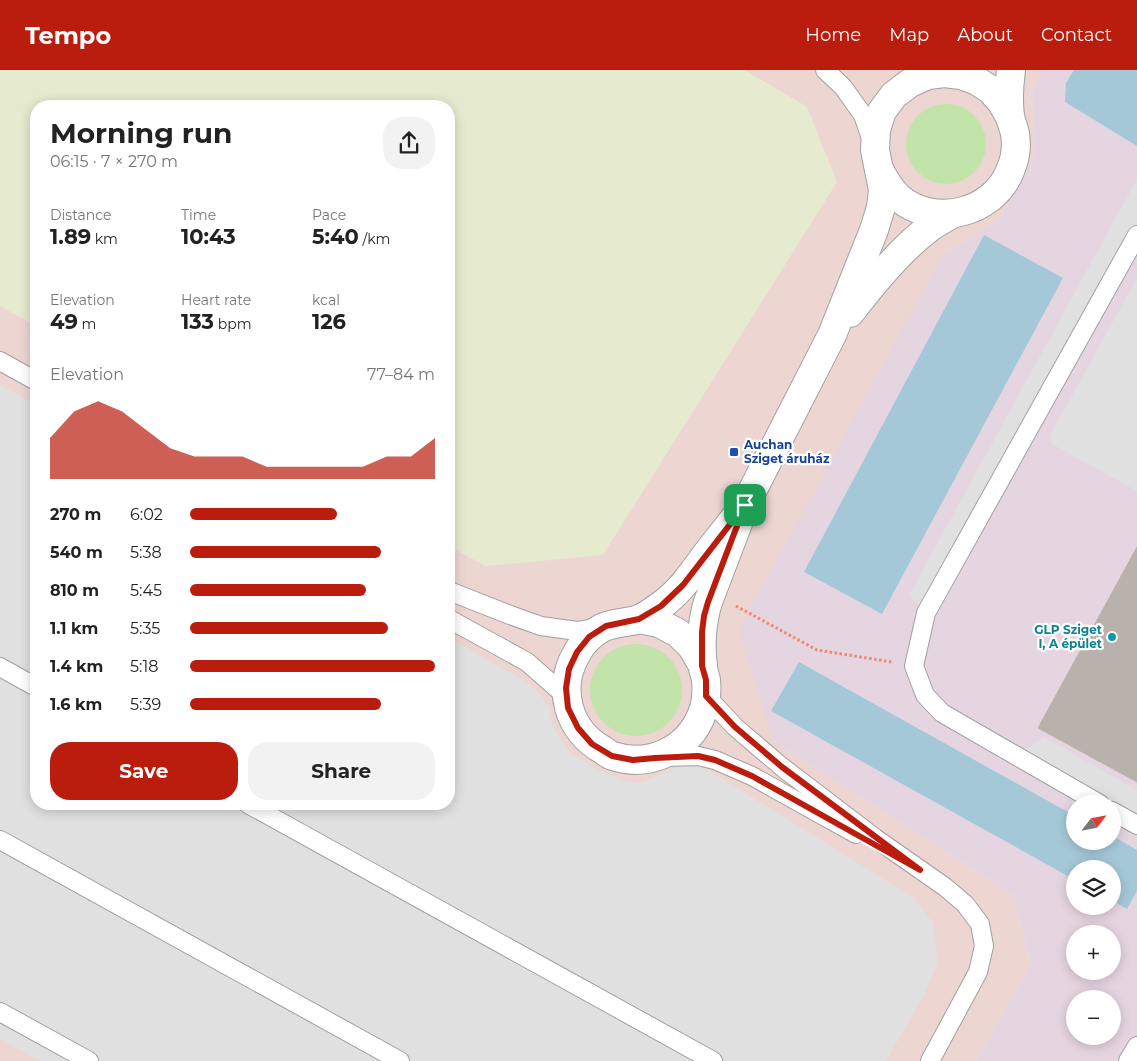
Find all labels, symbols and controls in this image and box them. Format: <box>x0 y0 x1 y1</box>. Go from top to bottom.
text: Tempo <box>25 21 111 50</box>
text: Home <box>805 24 861 46</box>
text: Map <box>889 24 929 46</box>
text: About <box>957 24 1013 46</box>
text: Contact <box>1041 24 1112 46</box>
text: Morning run <box>50 116 232 150</box>
button: share <box>383 117 435 169</box>
text: 06:15 · 7 × 270 m <box>50 152 178 171</box>
text: Distance <box>50 206 112 224</box>
text: Time <box>181 206 216 224</box>
text: Pace <box>312 206 346 224</box>
text: 1.89 <box>50 224 91 249</box>
text: 10:43 <box>181 224 236 249</box>
text: 5:40 <box>312 224 359 249</box>
text: km <box>91 230 118 248</box>
text: /km <box>359 230 390 248</box>
text: Elevation <box>50 291 115 309</box>
text: Heart rate <box>181 291 251 309</box>
text: kcal <box>312 291 340 309</box>
text: 49 <box>50 309 78 334</box>
text: 133 <box>181 309 214 334</box>
text: 126 <box>312 309 346 334</box>
text: m <box>78 315 96 333</box>
text: bpm <box>214 315 252 333</box>
text: Elevation <box>50 365 124 384</box>
text: 77–84 m <box>367 365 435 384</box>
place label: Auchan Sziget áruház <box>743 437 830 466</box>
marker: Auchan Sziget áruház <box>728 446 740 458</box>
pin <box>724 484 766 526</box>
icon: arrive <box>731 491 759 519</box>
text: 270 m <box>50 505 101 524</box>
text: 6:02 <box>130 505 163 524</box>
text: 540 m <box>50 543 103 562</box>
text: 5:38 <box>130 543 162 562</box>
text: 810 m <box>50 581 99 600</box>
text: 5:45 <box>130 581 162 600</box>
text: 1.1 km <box>50 619 98 638</box>
text: 5:35 <box>130 619 160 638</box>
place label: GLP Sziget I, A épület <box>1034 622 1103 651</box>
marker: GLP Sziget I, A épület <box>1106 631 1118 643</box>
text: 1.4 km <box>50 657 103 676</box>
text: 5:18 <box>130 657 158 676</box>
text: 1.6 km <box>50 695 102 714</box>
text: 5:39 <box>130 695 161 714</box>
button: Save <box>50 742 238 800</box>
button: Share <box>248 742 435 800</box>
north arrow <box>1066 795 1121 850</box>
map controls <box>1066 795 1121 1045</box>
button: layers <box>1066 860 1121 915</box>
button: + <box>1066 925 1121 980</box>
button: − <box>1066 990 1121 1045</box>

